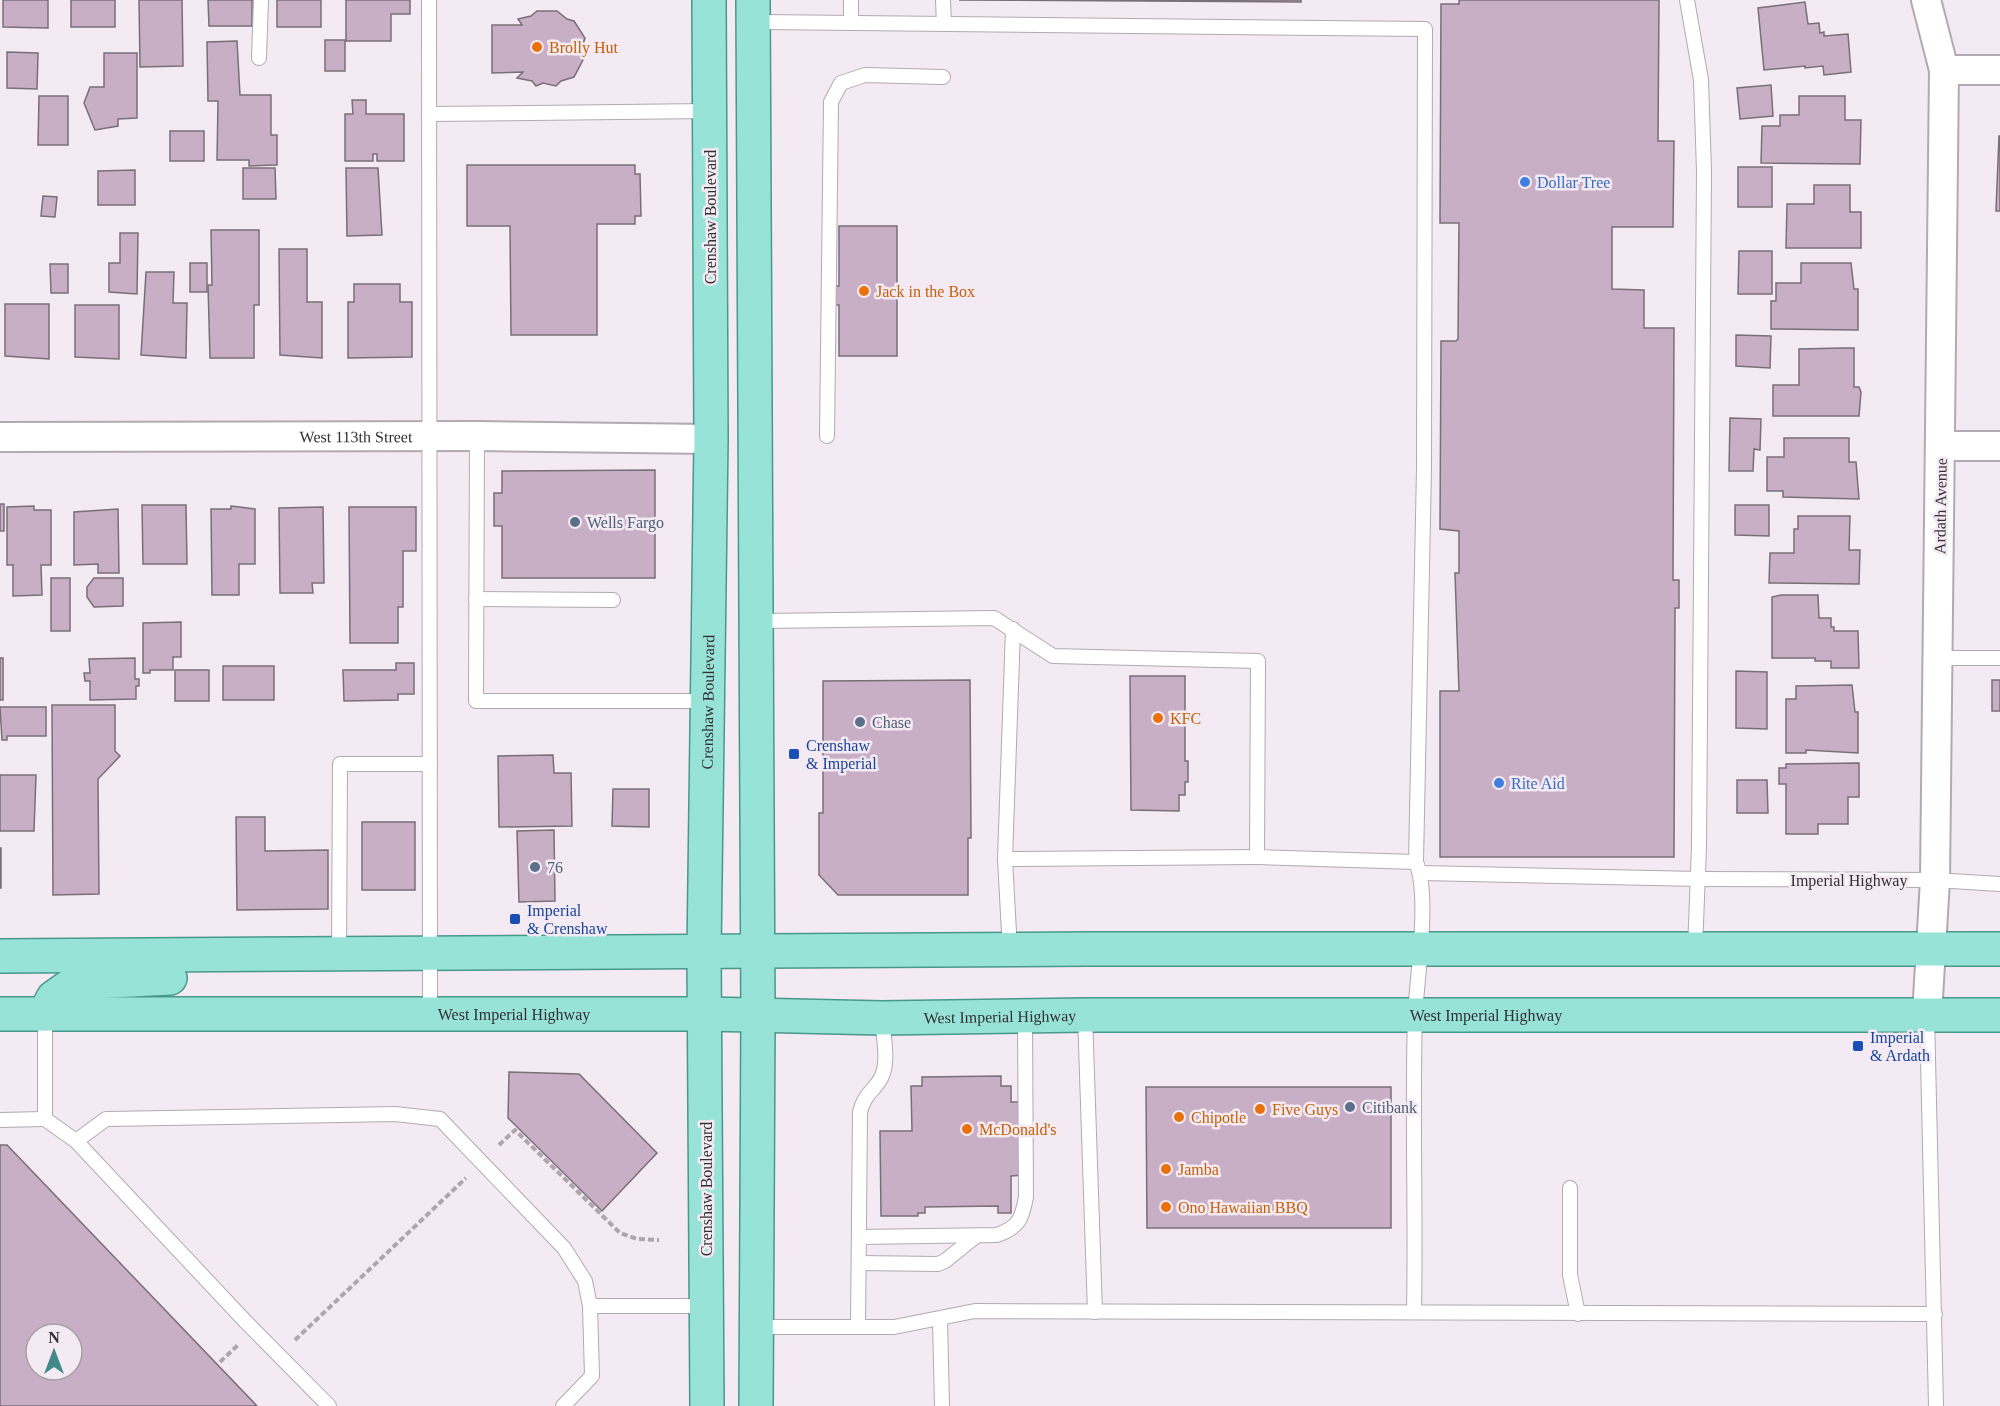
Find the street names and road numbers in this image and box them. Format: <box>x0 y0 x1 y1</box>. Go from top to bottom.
street label: Crenshaw Boulevard <box>702 150 719 284</box>
street label: West 113th Street <box>300 428 413 445</box>
street label: Ardath Avenue <box>1931 458 1950 554</box>
street label: Crenshaw Boulevard <box>699 635 717 769</box>
street label: Imperial Highway <box>1791 872 1907 890</box>
street label: West Imperial Highway <box>438 1006 590 1024</box>
street label: West Imperial Highway <box>924 1007 1076 1027</box>
street label: West Imperial Highway <box>1410 1007 1562 1025</box>
street label: Crenshaw Boulevard <box>698 1122 715 1256</box>

